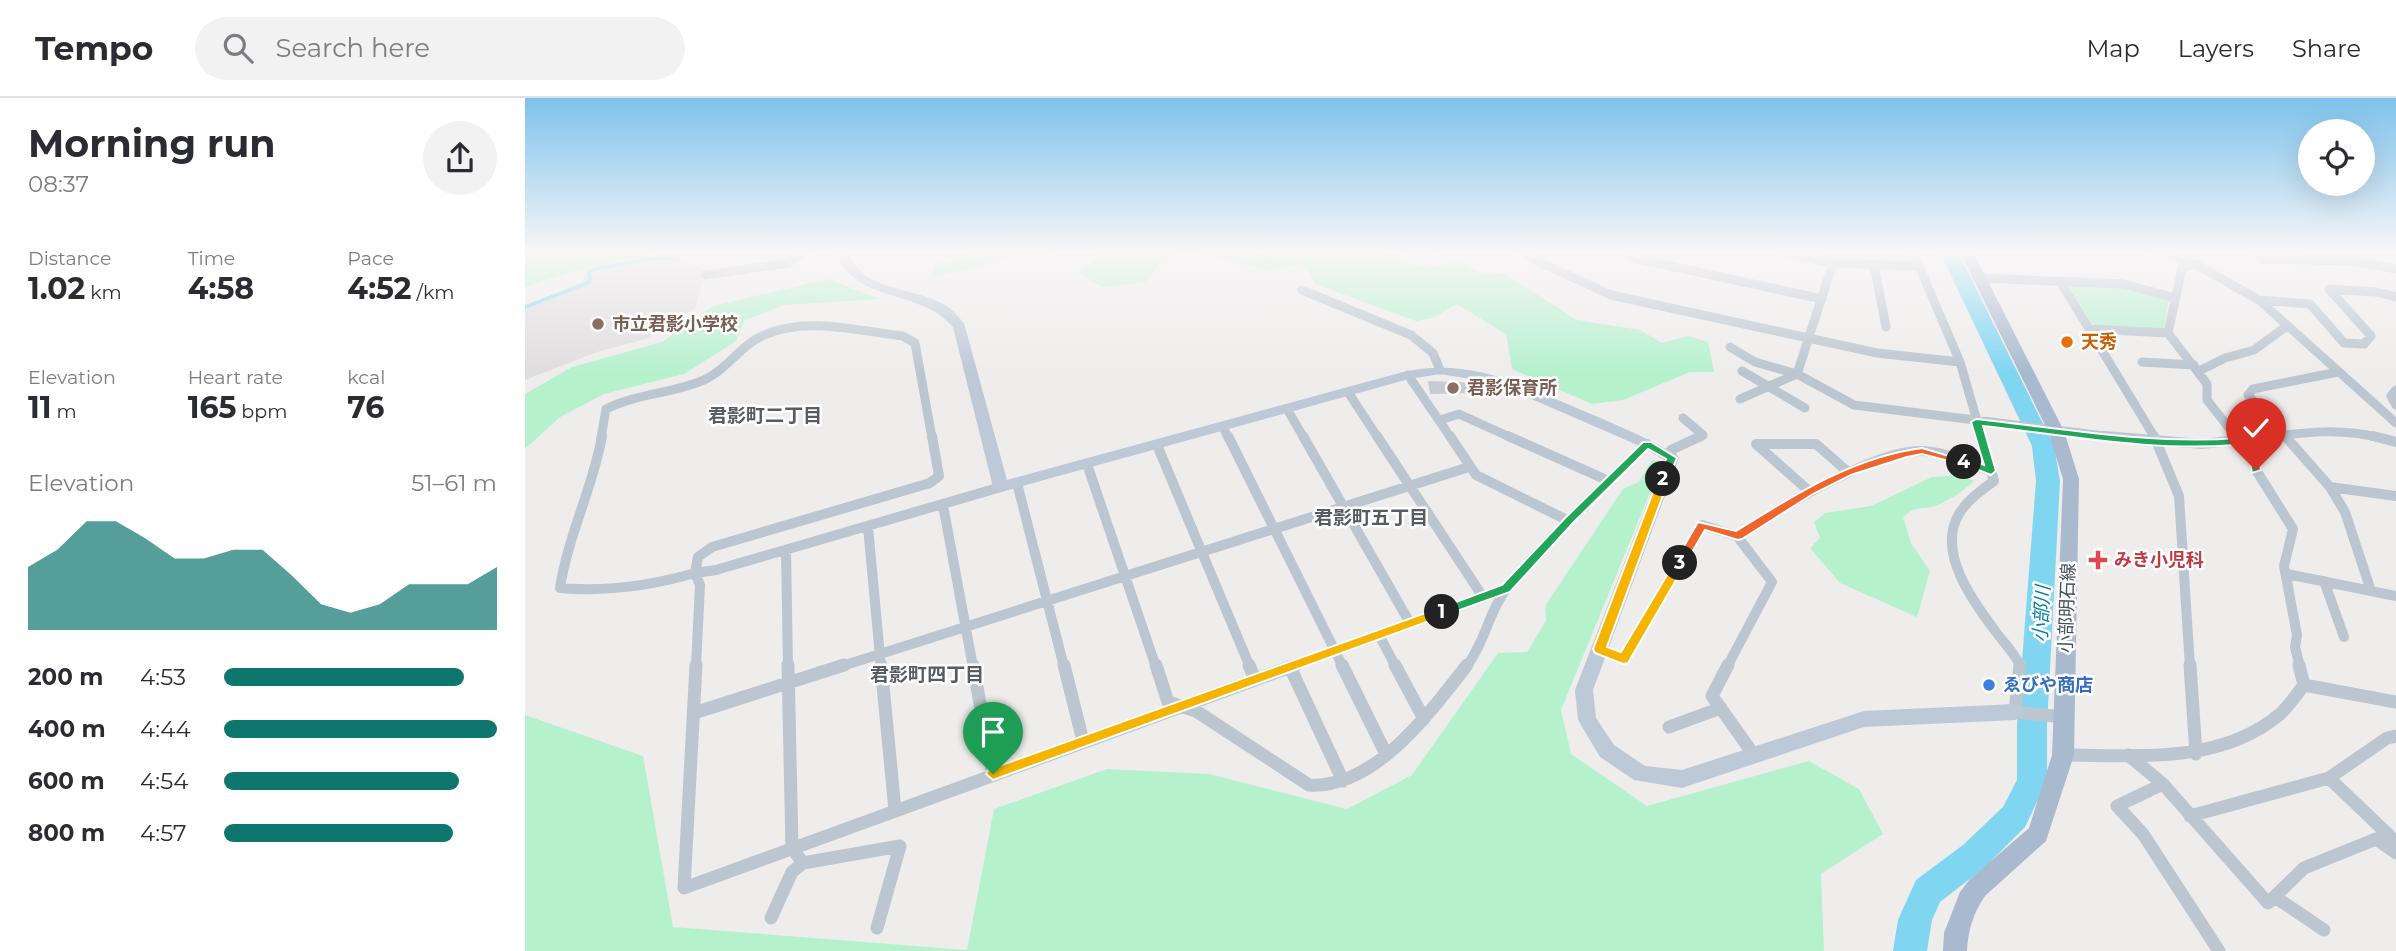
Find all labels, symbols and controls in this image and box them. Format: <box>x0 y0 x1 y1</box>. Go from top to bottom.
search box <box>195 17 685 80</box>
text: Tempo <box>35 28 153 68</box>
icon: search <box>219 29 257 67</box>
text: Search here <box>275 32 430 64</box>
text: Map <box>2086 34 2140 63</box>
text: Layers <box>2178 34 2254 63</box>
text: Share <box>2292 34 2361 63</box>
map controls <box>2298 119 2375 196</box>
button: locate <box>2298 119 2375 196</box>
text: Morning run <box>28 120 276 167</box>
button: share <box>423 121 497 195</box>
text: 08:37 <box>28 170 89 198</box>
text: Distance <box>28 247 111 270</box>
text: Time <box>188 247 235 270</box>
text: Pace <box>347 247 394 270</box>
text: 1.02 <box>28 270 85 307</box>
text: 4:58 <box>188 270 254 307</box>
text: 4:52 <box>347 270 412 307</box>
text: km <box>85 281 122 304</box>
text: /km <box>412 281 454 304</box>
place label: 市立君影小学校 <box>612 313 738 335</box>
marker: 市立君影小学校 <box>590 316 606 332</box>
place label: 天秀 <box>2081 331 2117 353</box>
marker: 天秀 <box>2059 334 2075 350</box>
text: Elevation <box>28 366 116 389</box>
text: Heart rate <box>188 366 283 389</box>
text: kcal <box>347 366 385 389</box>
place label: 君影保育所 <box>1467 377 1557 399</box>
marker: 君影保育所 <box>1445 380 1461 396</box>
text: 11 <box>28 389 52 426</box>
text: 165 <box>188 389 236 426</box>
text: 76 <box>347 389 384 426</box>
pin <box>2226 398 2286 470</box>
text: m <box>52 400 77 423</box>
text: bpm <box>236 400 287 423</box>
district label: 君影町二丁目 <box>708 404 822 427</box>
icon: check <box>2237 409 2275 447</box>
pin: 4 <box>1947 444 1981 480</box>
text: 4 <box>1957 450 1970 473</box>
pin: 2 <box>1645 462 1681 496</box>
text: 2 <box>1657 467 1668 490</box>
text: Elevation <box>28 469 134 497</box>
text: 51–61 m <box>411 469 497 497</box>
district label: 君影町五丁目 <box>1314 506 1428 529</box>
pin: 3 <box>1663 546 1697 580</box>
place label: みき小児科 <box>2114 549 2204 571</box>
marker: みき小児科 <box>2088 550 2108 570</box>
text: 3 <box>1674 551 1685 574</box>
street label: 小部明石線 <box>2054 563 2080 653</box>
water label: 小部川 <box>2029 583 2055 643</box>
pin: 1 <box>1425 594 1459 630</box>
text: 1 <box>1438 600 1445 623</box>
text: 200 m <box>28 663 103 691</box>
text: 4:53 <box>140 663 186 691</box>
district label: 君影町四丁目 <box>870 663 984 686</box>
place label: ゑびや商店 <box>2003 674 2093 696</box>
marker: ゑびや商店 <box>1981 677 1997 693</box>
pin <box>963 702 1023 774</box>
icon: arrive <box>974 713 1012 751</box>
text: 400 m <box>28 715 106 743</box>
text: 4:44 <box>140 715 191 743</box>
text: 600 m <box>28 767 105 795</box>
text: 4:54 <box>140 767 188 795</box>
text: 800 m <box>28 819 105 847</box>
text: 4:57 <box>140 819 186 847</box>

